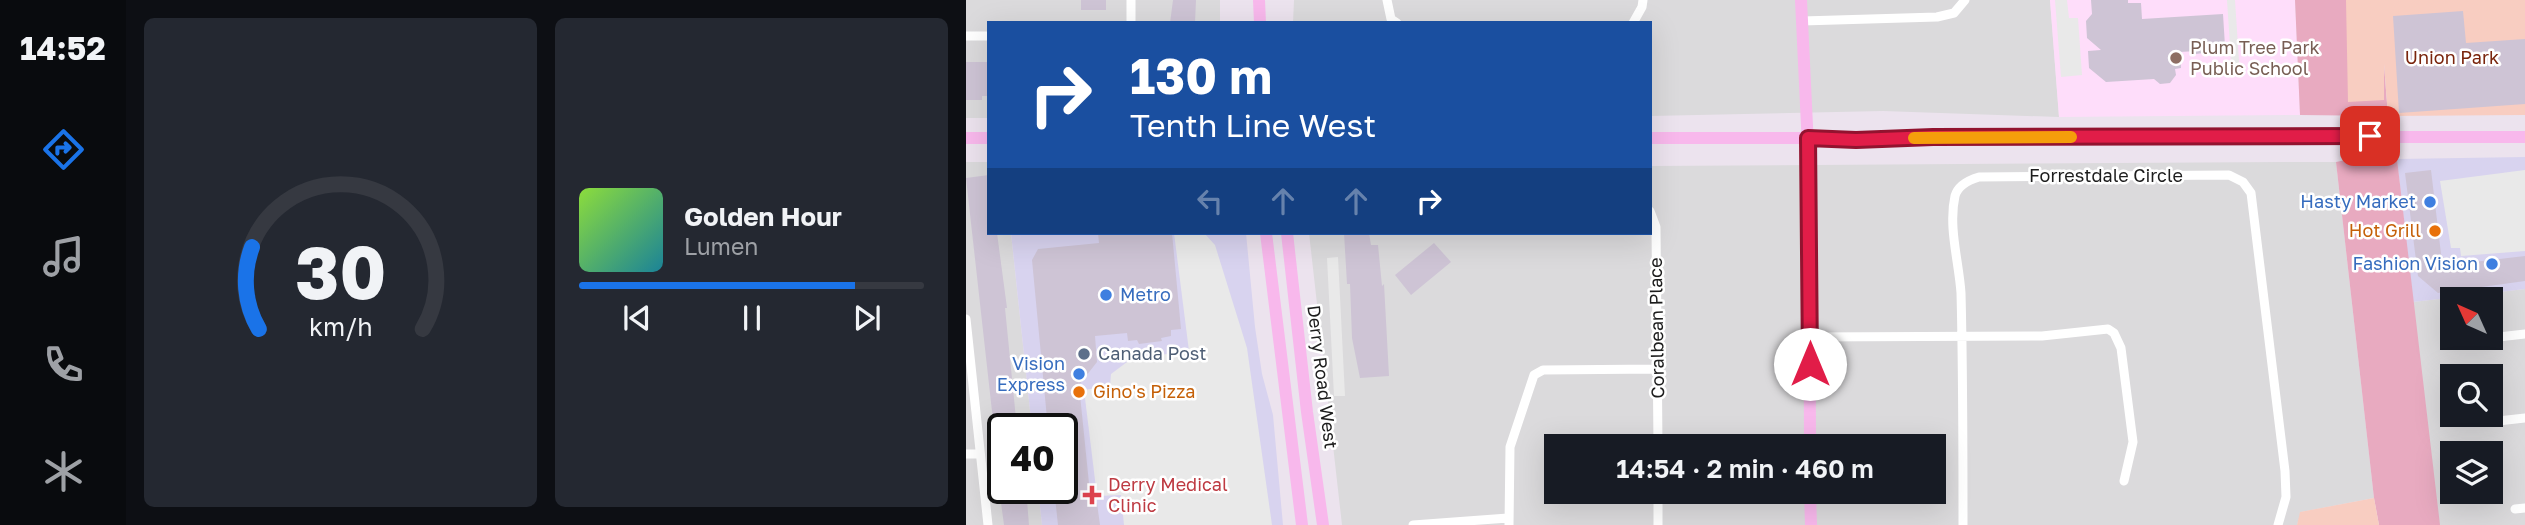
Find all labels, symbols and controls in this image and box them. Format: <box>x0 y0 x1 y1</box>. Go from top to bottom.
text: 14:52 <box>20 29 106 67</box>
place label: Plum Tree Park Public School <box>2190 36 2320 79</box>
text: 130 m <box>1130 46 1272 105</box>
park label: Union Park <box>2405 46 2499 68</box>
icon: right <box>1015 49 1106 140</box>
marker: Plum Tree Park Public School <box>2168 50 2184 66</box>
text: Tenth Line West <box>1130 106 1376 144</box>
pin <box>2340 106 2400 166</box>
icon: arrive <box>2351 117 2389 155</box>
icon: directions <box>39 125 88 174</box>
street label: Forrestdale Circle <box>2029 164 2183 186</box>
icon: left <box>1191 182 1229 220</box>
icon: ahead <box>1264 182 1302 220</box>
icon: ahead <box>1337 182 1375 220</box>
icon: right <box>1410 182 1448 220</box>
place label: Hasty Market <box>2300 190 2416 212</box>
marker: Hasty Market <box>2422 194 2438 210</box>
text: Golden Hour <box>684 201 842 232</box>
place label: Hot Grill <box>2349 219 2421 241</box>
marker: Hot Grill <box>2427 223 2443 239</box>
text: 30 <box>295 228 386 315</box>
icon: music <box>39 232 88 281</box>
text: Lumen <box>684 232 758 260</box>
place label: Fashion Vision <box>2353 252 2478 274</box>
marker: Fashion Vision <box>2484 256 2500 272</box>
street label: Coralbean Place <box>1644 257 1668 399</box>
place label: Metro <box>1120 283 1171 305</box>
marker: Metro <box>1098 287 1114 303</box>
north arrow <box>2440 287 2502 350</box>
map controls <box>2440 287 2503 504</box>
icon: previous <box>618 299 656 337</box>
icon: pause <box>733 299 771 337</box>
icon: next <box>848 299 886 337</box>
street label: Derry Road West <box>1303 304 1343 450</box>
text: km/h <box>309 310 372 341</box>
position arrow <box>1773 327 1847 401</box>
icon: phone <box>39 340 88 389</box>
place label: Canada Post <box>1098 342 1207 364</box>
marker: Canada Post <box>1076 346 1092 362</box>
place label: Vision Express <box>997 352 1065 395</box>
button: search <box>2440 364 2503 427</box>
marker: Vision Express <box>1071 366 1087 382</box>
place label: Gino's Pizza <box>1093 380 1196 402</box>
marker: Gino's Pizza <box>1071 384 1087 400</box>
speed limit sign: 40 <box>987 413 1078 504</box>
button: layers <box>2440 441 2503 504</box>
icon: climate <box>39 447 88 496</box>
text: 14:54 · 2 min · 460 m <box>1616 453 1874 484</box>
place label: Derry Medical Clinic <box>1108 473 1228 516</box>
marker: Derry Medical Clinic <box>1082 485 1102 505</box>

